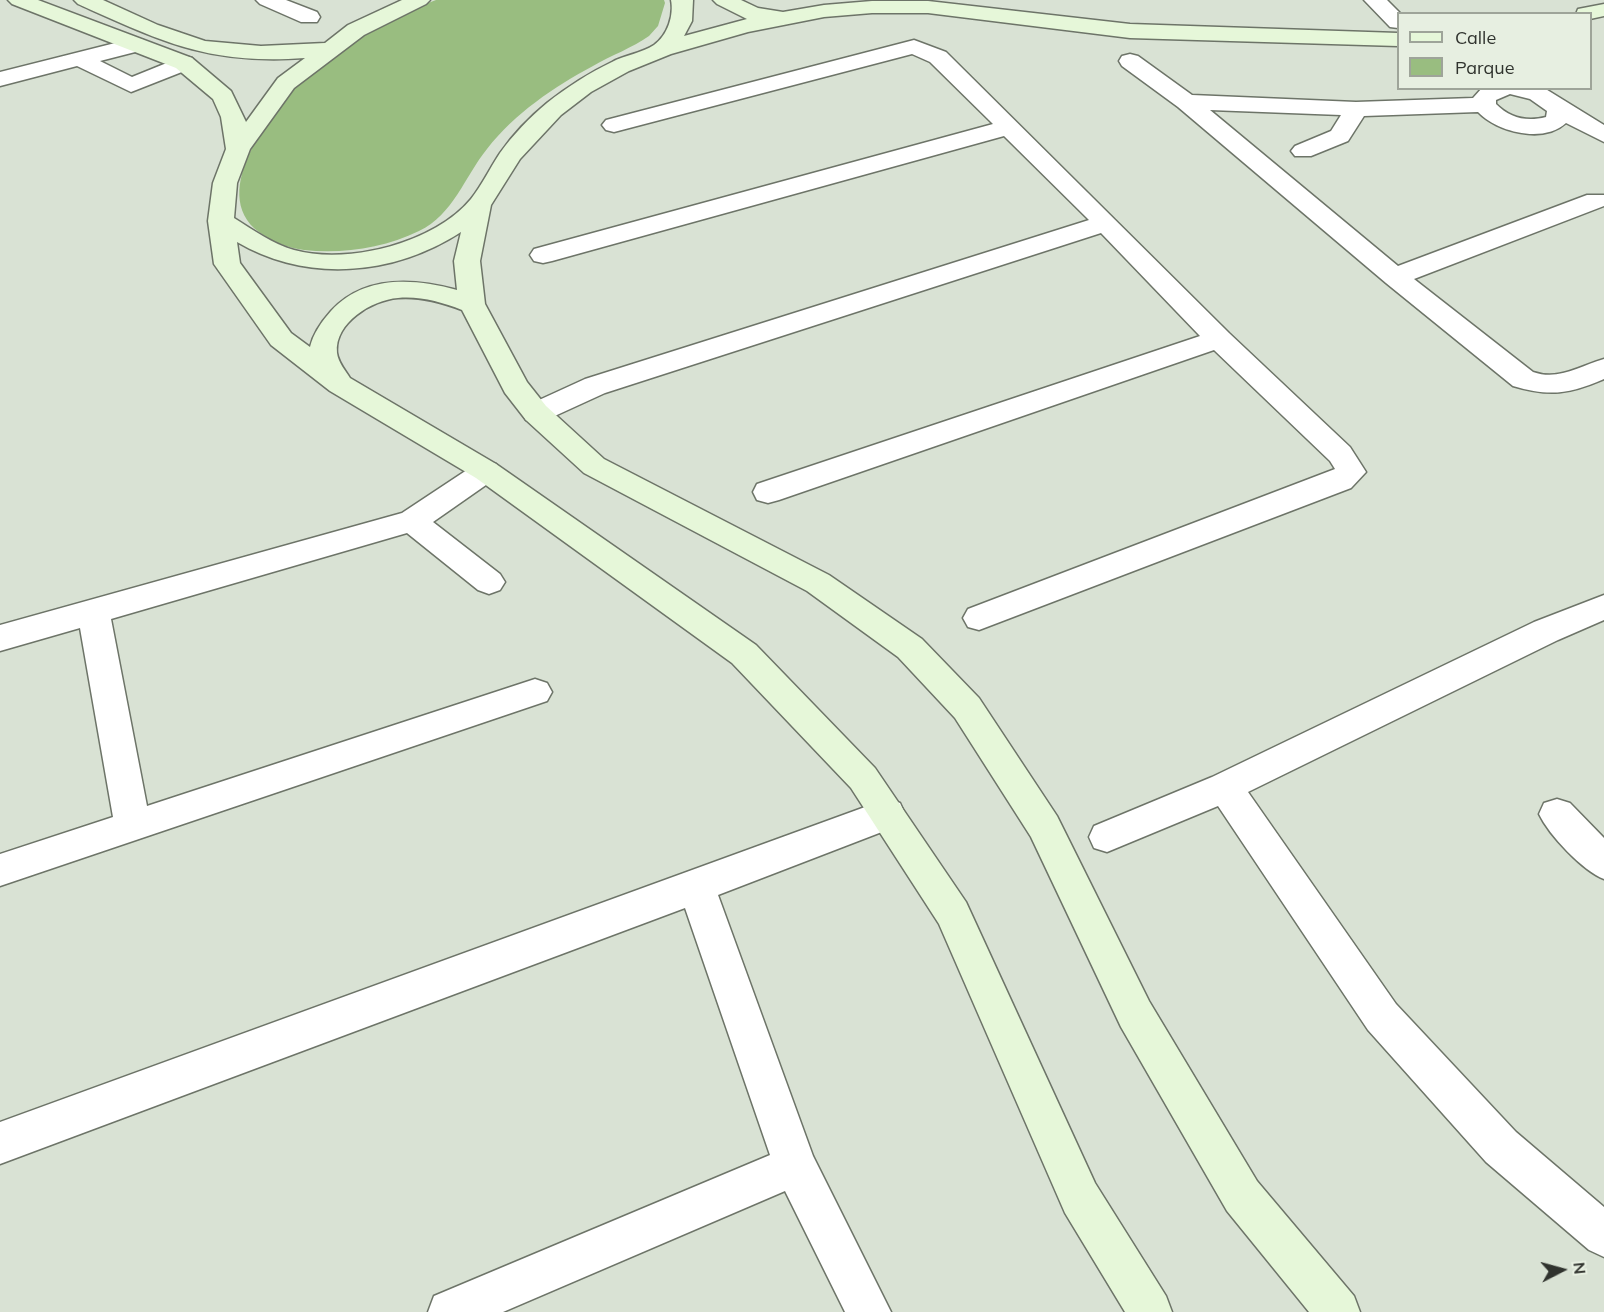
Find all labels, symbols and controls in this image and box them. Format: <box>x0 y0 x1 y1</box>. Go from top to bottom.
legend <box>1397 12 1592 90</box>
text: Calle <box>1455 26 1496 49</box>
text: Parque <box>1455 56 1514 79</box>
north arrow <box>1532 1240 1592 1300</box>
text: N <box>1569 1261 1590 1275</box>

